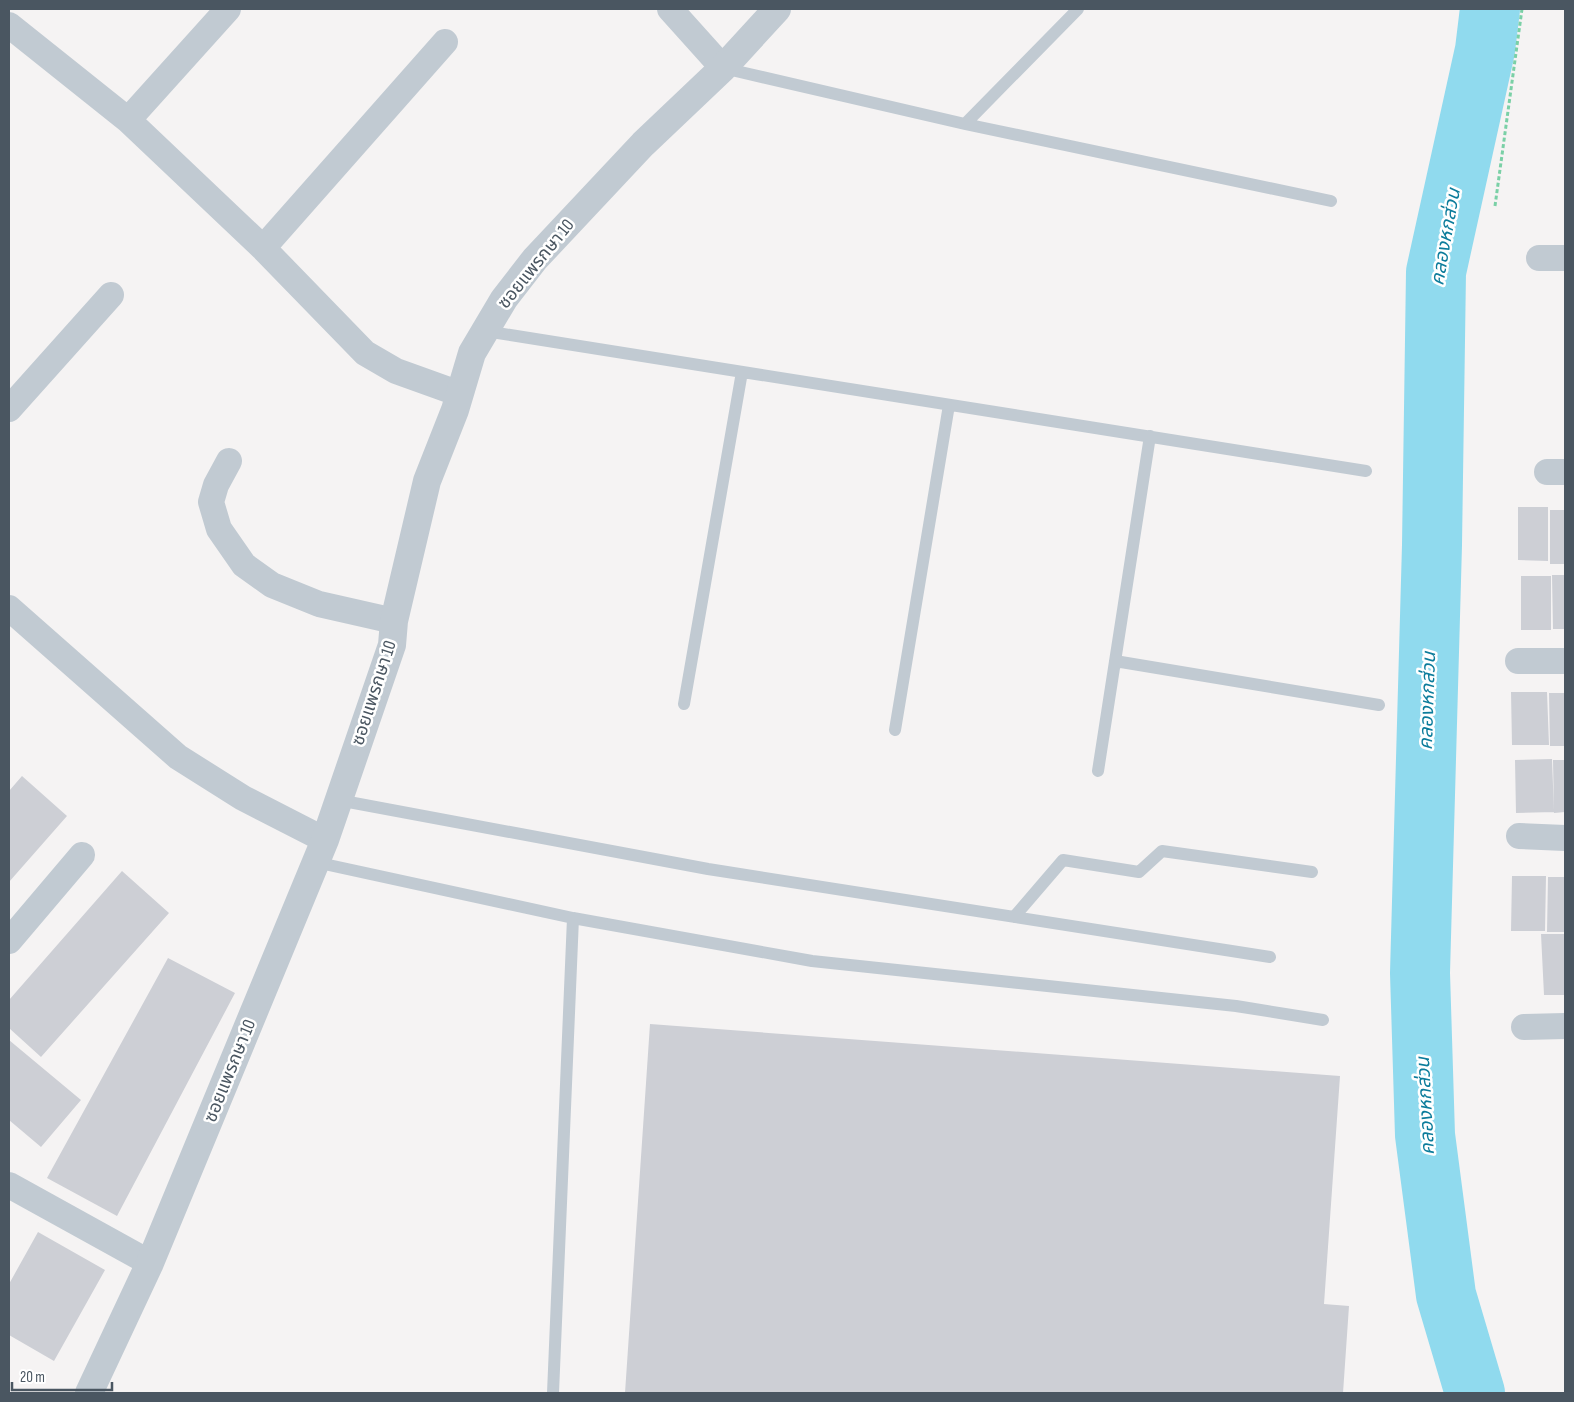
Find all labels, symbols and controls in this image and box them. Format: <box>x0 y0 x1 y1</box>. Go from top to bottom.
water label: คลองหกส่วน <box>1426 185 1466 287</box>
street label: ซอยแพรกษา 10 <box>494 215 578 313</box>
street label: ซอยแพรกษา 10 <box>347 638 401 748</box>
water label: คลองหกส่วน <box>1415 650 1441 750</box>
street label: ซอยแพรกษา 10 <box>200 1017 260 1125</box>
water label: คลองหกส่วน <box>1412 1055 1440 1156</box>
scale bar <box>12 1360 112 1392</box>
text: 20 m <box>20 1368 45 1387</box>

